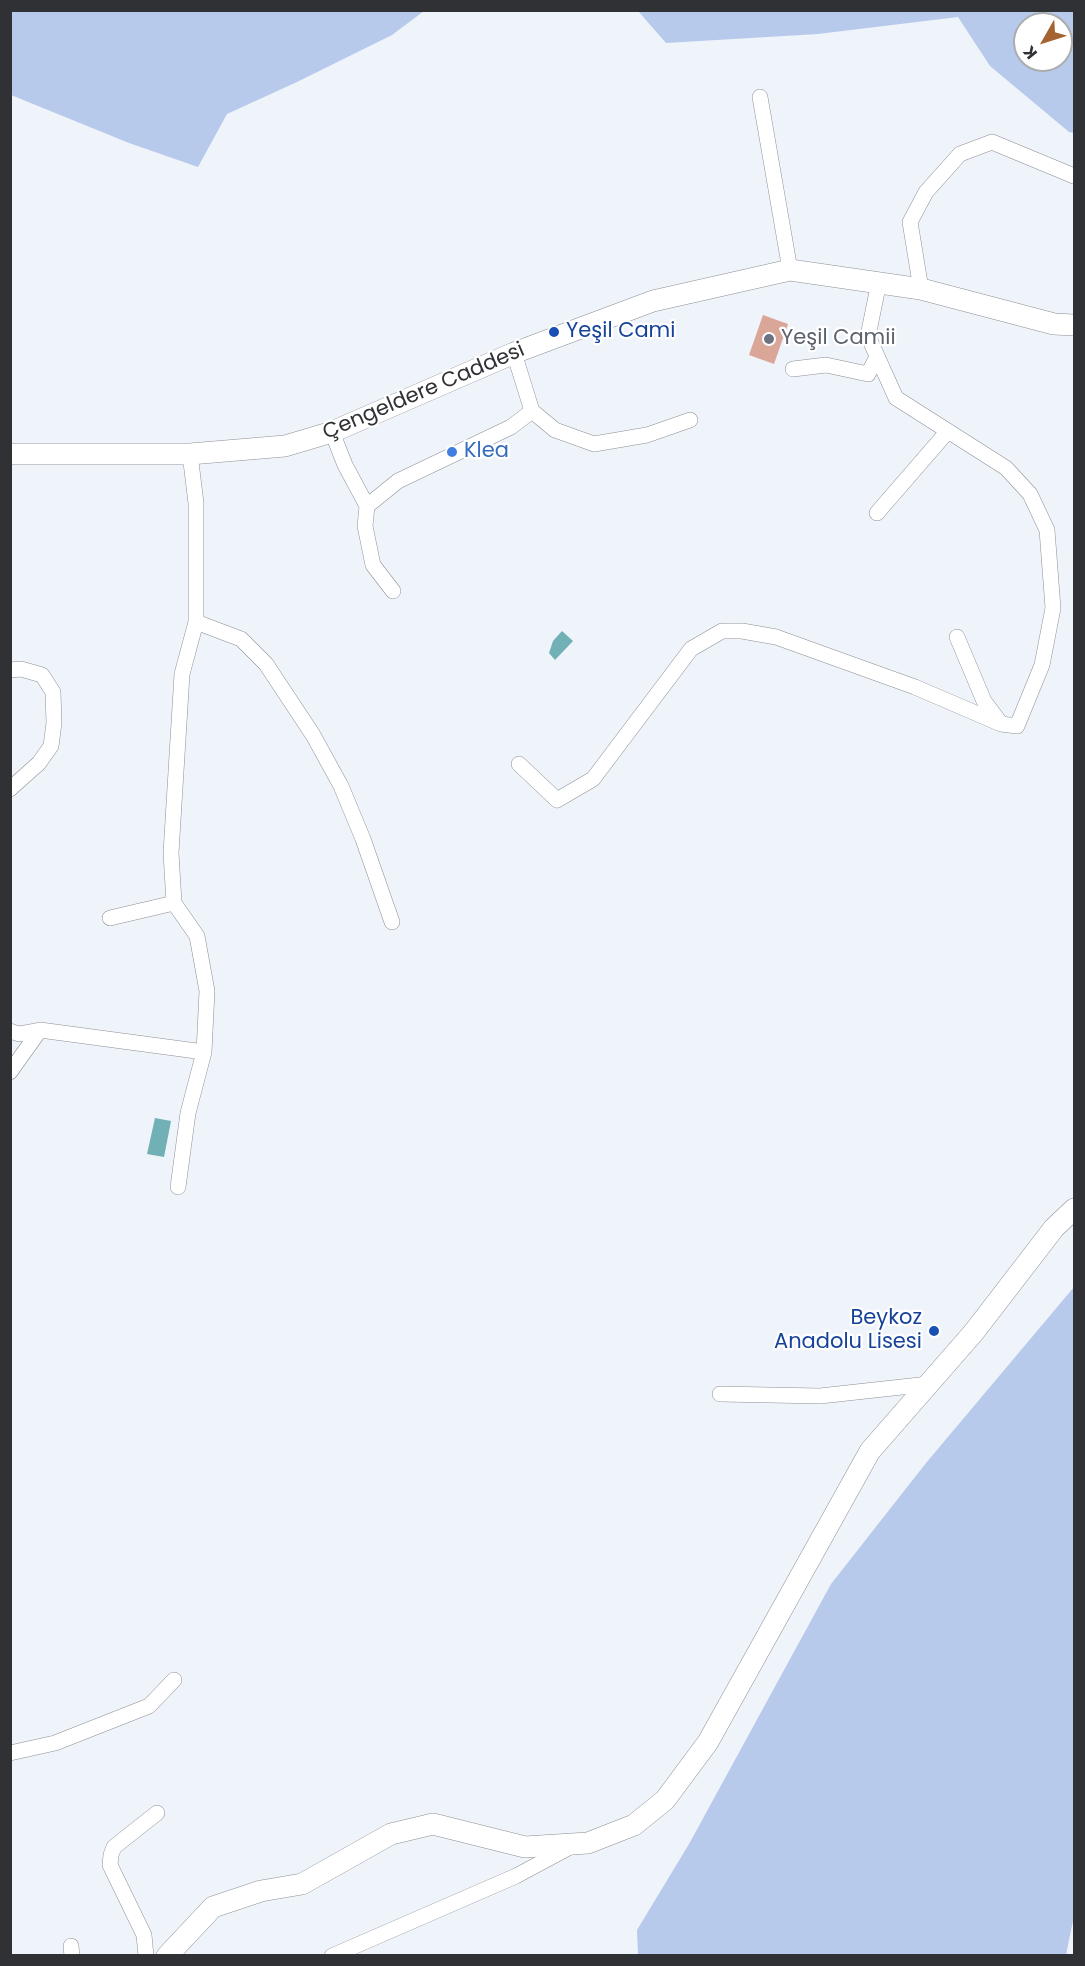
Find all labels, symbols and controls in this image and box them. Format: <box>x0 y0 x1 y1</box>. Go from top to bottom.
north arrow <box>1013 12 1073 72</box>
text: K <box>1018 41 1043 64</box>
place label: Yeşil Cami <box>566 319 675 345</box>
marker: Yeşil Cami <box>547 325 561 339</box>
place label: Yeşil Camii <box>781 326 896 352</box>
marker: Yeşil Camii <box>762 332 776 346</box>
street label: Çengeldere Caddesi <box>319 338 529 446</box>
place label: Klea <box>464 439 509 465</box>
marker: Klea <box>445 445 459 459</box>
place label: Beykoz Anadolu Lisesi <box>774 1306 922 1356</box>
marker: Beykoz Anadolu Lisesi <box>927 1324 941 1338</box>

